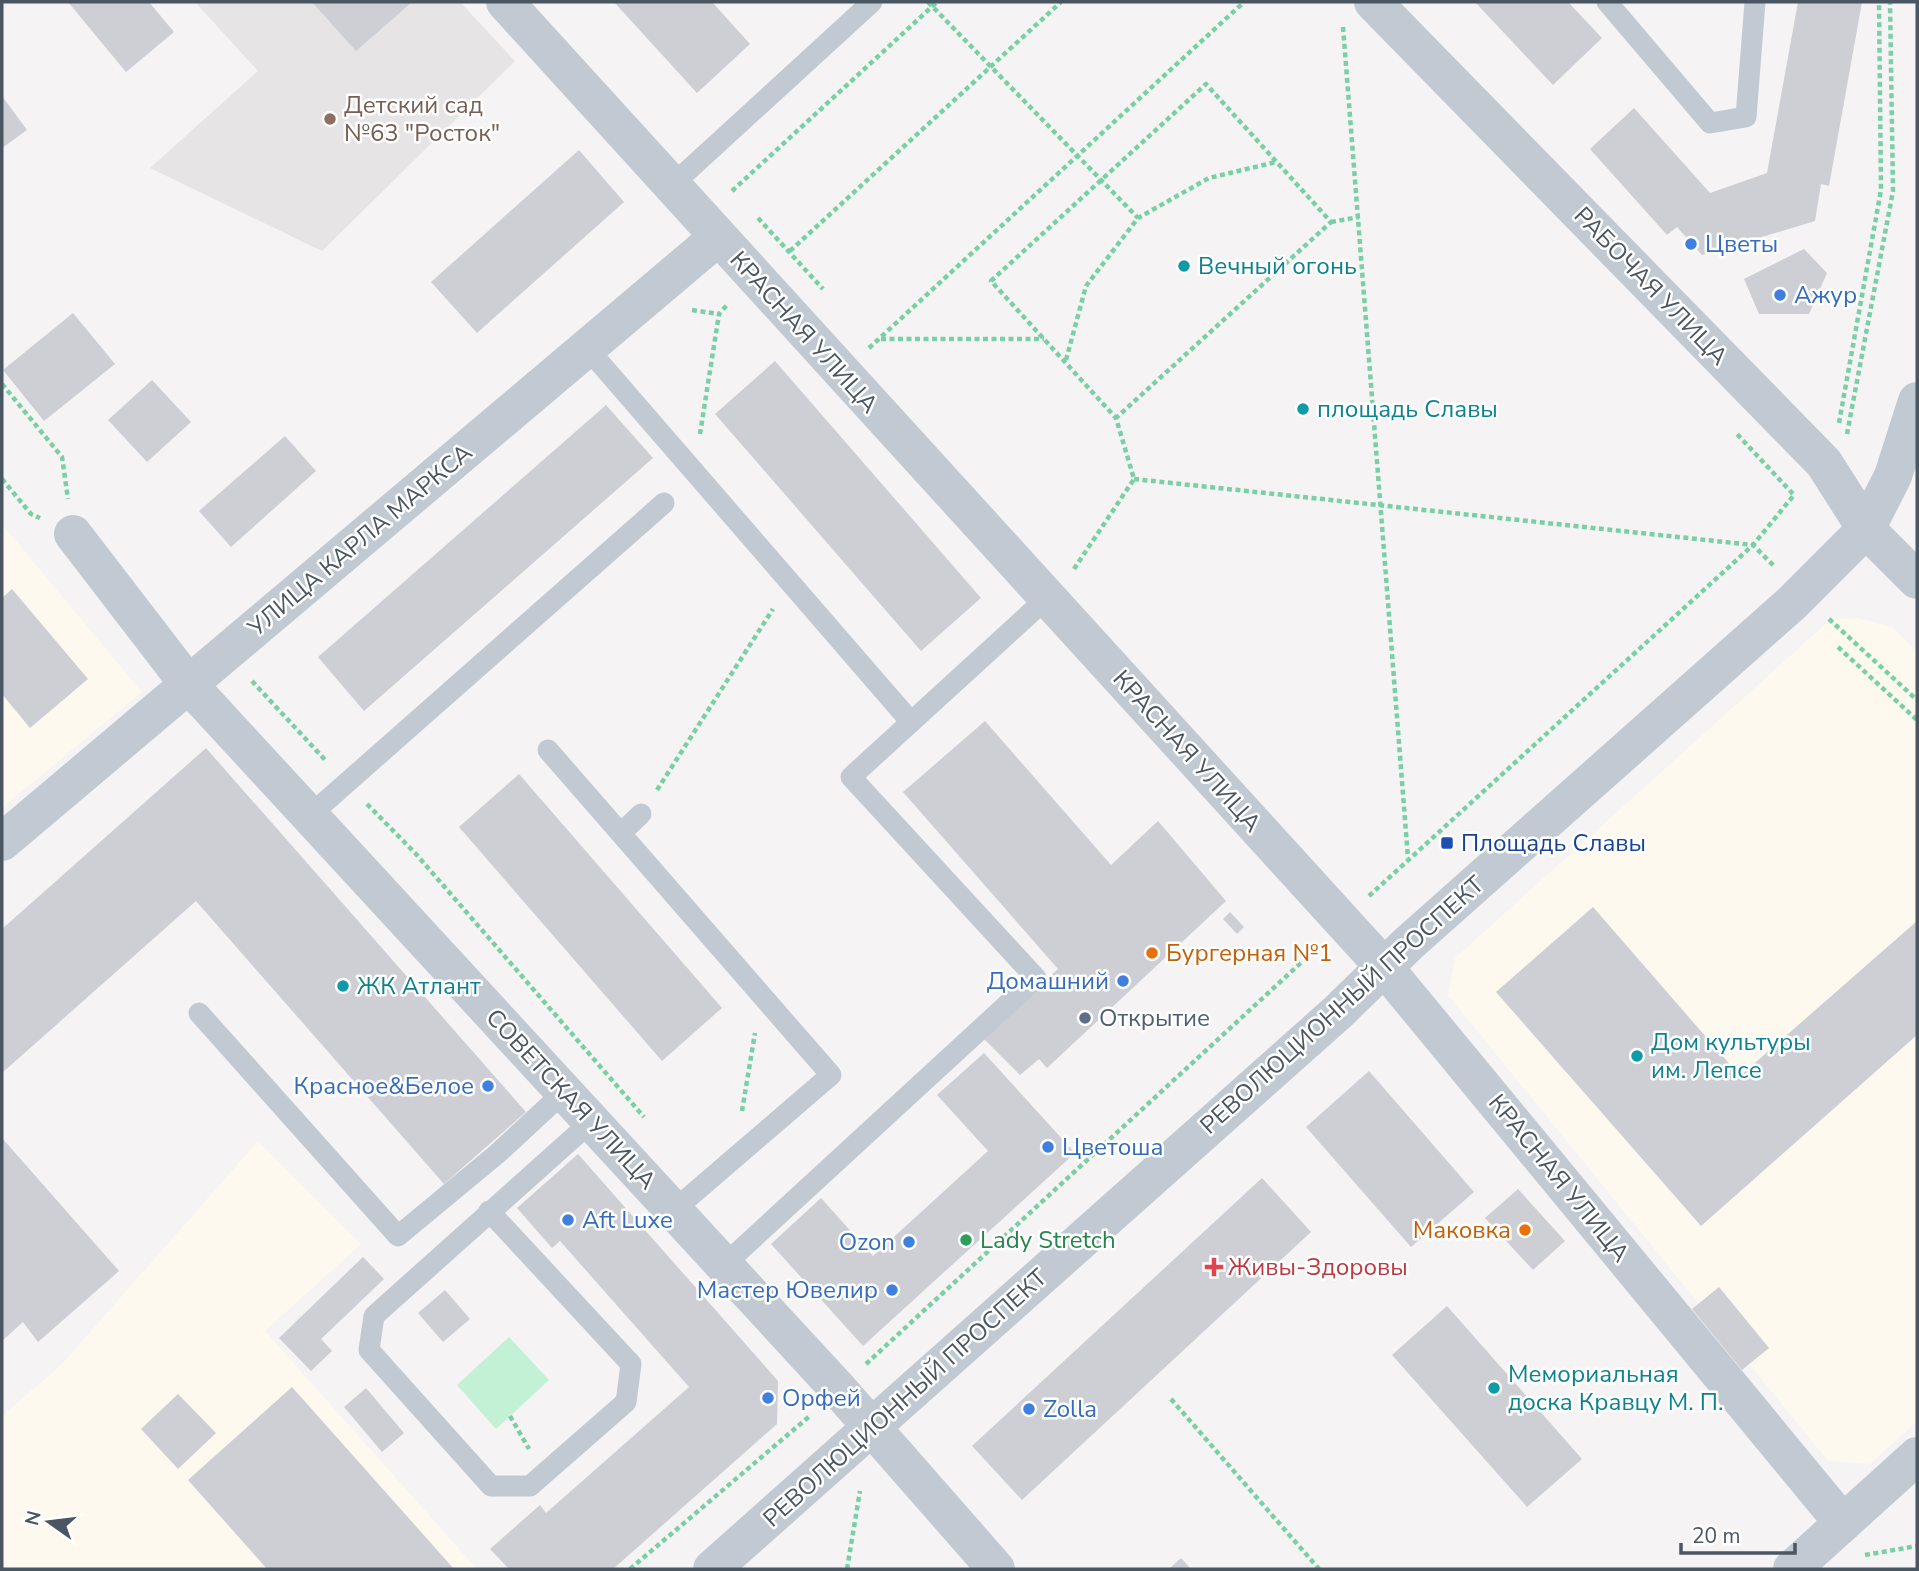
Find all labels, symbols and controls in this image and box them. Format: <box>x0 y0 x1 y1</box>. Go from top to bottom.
place label: Детский сад №63 "Росток" <box>344 89 500 149</box>
marker: Детский сад №63 "Росток" <box>322 111 338 127</box>
street label: РАБОЧАЯ УЛИЦА <box>1567 200 1735 372</box>
place label: Цветы <box>1705 228 1778 260</box>
marker: Цветы <box>1683 236 1699 252</box>
street label: КРАСНАЯ УЛИЦА <box>723 244 886 420</box>
place label: Вечный огонь <box>1198 250 1357 282</box>
marker: Вечный огонь <box>1176 258 1192 274</box>
place label: Ажур <box>1794 279 1857 311</box>
marker: Ажур <box>1772 287 1788 303</box>
place label: площадь Славы <box>1317 393 1498 425</box>
marker: площадь Славы <box>1295 401 1311 417</box>
street label: УЛИЦА КАРЛА МАРКСА <box>240 436 479 644</box>
street label: КРАСНАЯ УЛИЦА <box>1106 663 1269 839</box>
place label: Площадь Славы <box>1461 827 1646 859</box>
marker: Площадь Славы <box>1439 835 1455 851</box>
street label: РЕВОЛЮЦИОННЫЙ ПРОСПЕКТ <box>1193 868 1491 1141</box>
place label: Бургерная №1 <box>1166 937 1333 969</box>
marker: Бургерная №1 <box>1144 945 1160 961</box>
place label: Домашний <box>987 965 1109 997</box>
place label: ЖК Атлант <box>357 970 481 1002</box>
marker: Домашний <box>1115 973 1131 989</box>
marker: ЖК Атлант <box>335 978 351 994</box>
street label: СОВЕТСКАЯ УЛИЦА <box>479 1002 664 1197</box>
place label: Открытие <box>1099 1002 1210 1034</box>
marker: Открытие <box>1077 1010 1093 1026</box>
place label: Дом культуры им. Лепсе <box>1651 1026 1811 1086</box>
marker: Дом культуры им. Лепсе <box>1629 1048 1645 1064</box>
place label: Красное&Белое <box>294 1070 474 1102</box>
marker: Красное&Белое <box>480 1078 496 1094</box>
street label: КРАСНАЯ УЛИЦА <box>1481 1087 1637 1269</box>
place label: Цветоша <box>1062 1131 1163 1163</box>
marker: Цветоша <box>1040 1139 1056 1155</box>
place label: Aft Luxe <box>582 1204 673 1236</box>
marker: Aft Luxe <box>560 1212 576 1228</box>
place label: Маковка <box>1413 1214 1511 1246</box>
marker: Маковка <box>1517 1222 1533 1238</box>
place label: Lady Stretch <box>980 1224 1116 1256</box>
place label: Ozon <box>839 1226 895 1258</box>
marker: Lady Stretch <box>958 1232 974 1248</box>
marker: Ozon <box>901 1234 917 1250</box>
place label: Живы-Здоровы <box>1228 1251 1408 1283</box>
marker: Живы-Здоровы <box>1206 1259 1222 1275</box>
street label: РЕВОЛЮЦИОННЫЙ ПРОСПЕКТ <box>756 1261 1054 1534</box>
place label: Мастер Ювелир <box>697 1274 878 1306</box>
marker: Мастер Ювелир <box>884 1282 900 1298</box>
place label: Мемориальная доска Кравцу М. П. <box>1508 1358 1723 1418</box>
marker: Мемориальная доска Кравцу М. П. <box>1486 1380 1502 1396</box>
place label: Орфей <box>782 1382 861 1414</box>
marker: Орфей <box>760 1390 776 1406</box>
place label: Zolla <box>1043 1393 1097 1425</box>
marker: Zolla <box>1021 1401 1037 1417</box>
north arrow <box>14 1487 84 1557</box>
text: N <box>19 1508 48 1528</box>
scale bar <box>1681 1512 1795 1556</box>
text: 20 m <box>1692 1522 1741 1550</box>

